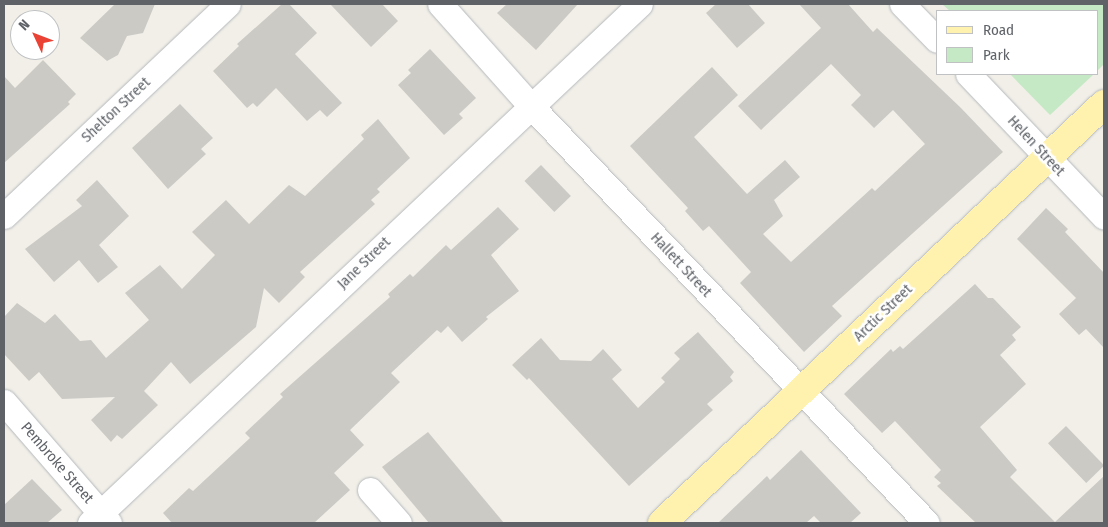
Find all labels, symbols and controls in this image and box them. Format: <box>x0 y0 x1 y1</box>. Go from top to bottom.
north arrow <box>10 10 60 60</box>
legend <box>936 10 1098 75</box>
text: N <box>15 16 33 34</box>
text: Road <box>983 21 1014 39</box>
text: Park <box>983 46 1010 64</box>
street label: Shelton Street <box>78 74 154 146</box>
street label: Helen Street <box>1003 112 1069 180</box>
street label: Hallett Street <box>647 229 715 301</box>
street label: Jane Street <box>334 233 394 293</box>
street label: Arctic Street <box>850 281 916 345</box>
street label: Pembroke Street <box>17 419 97 507</box>

